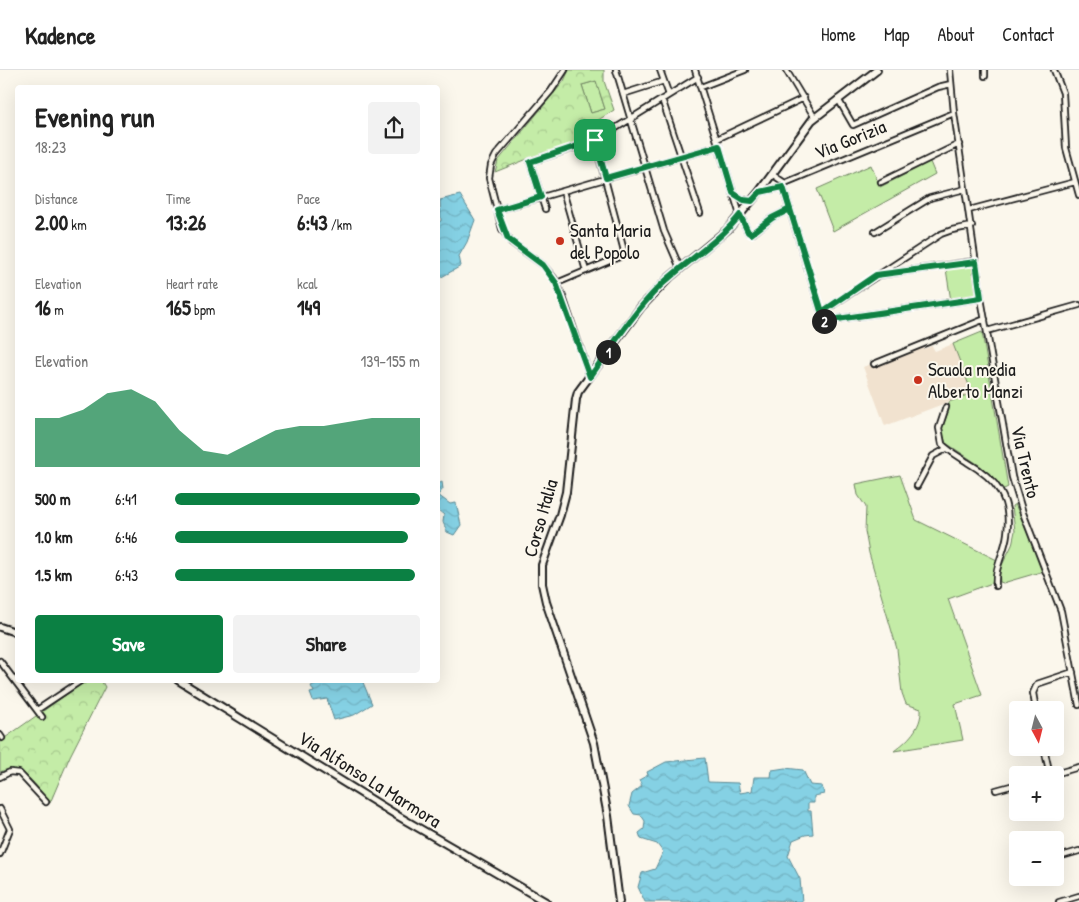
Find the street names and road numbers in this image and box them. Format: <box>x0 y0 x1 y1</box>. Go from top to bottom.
street label: Via Gorizia <box>810 113 890 165</box>
street label: Via Trento <box>1005 423 1047 501</box>
street label: Corso Italia <box>516 475 564 560</box>
street label: Via Alfonso La Marmora <box>294 725 447 834</box>

